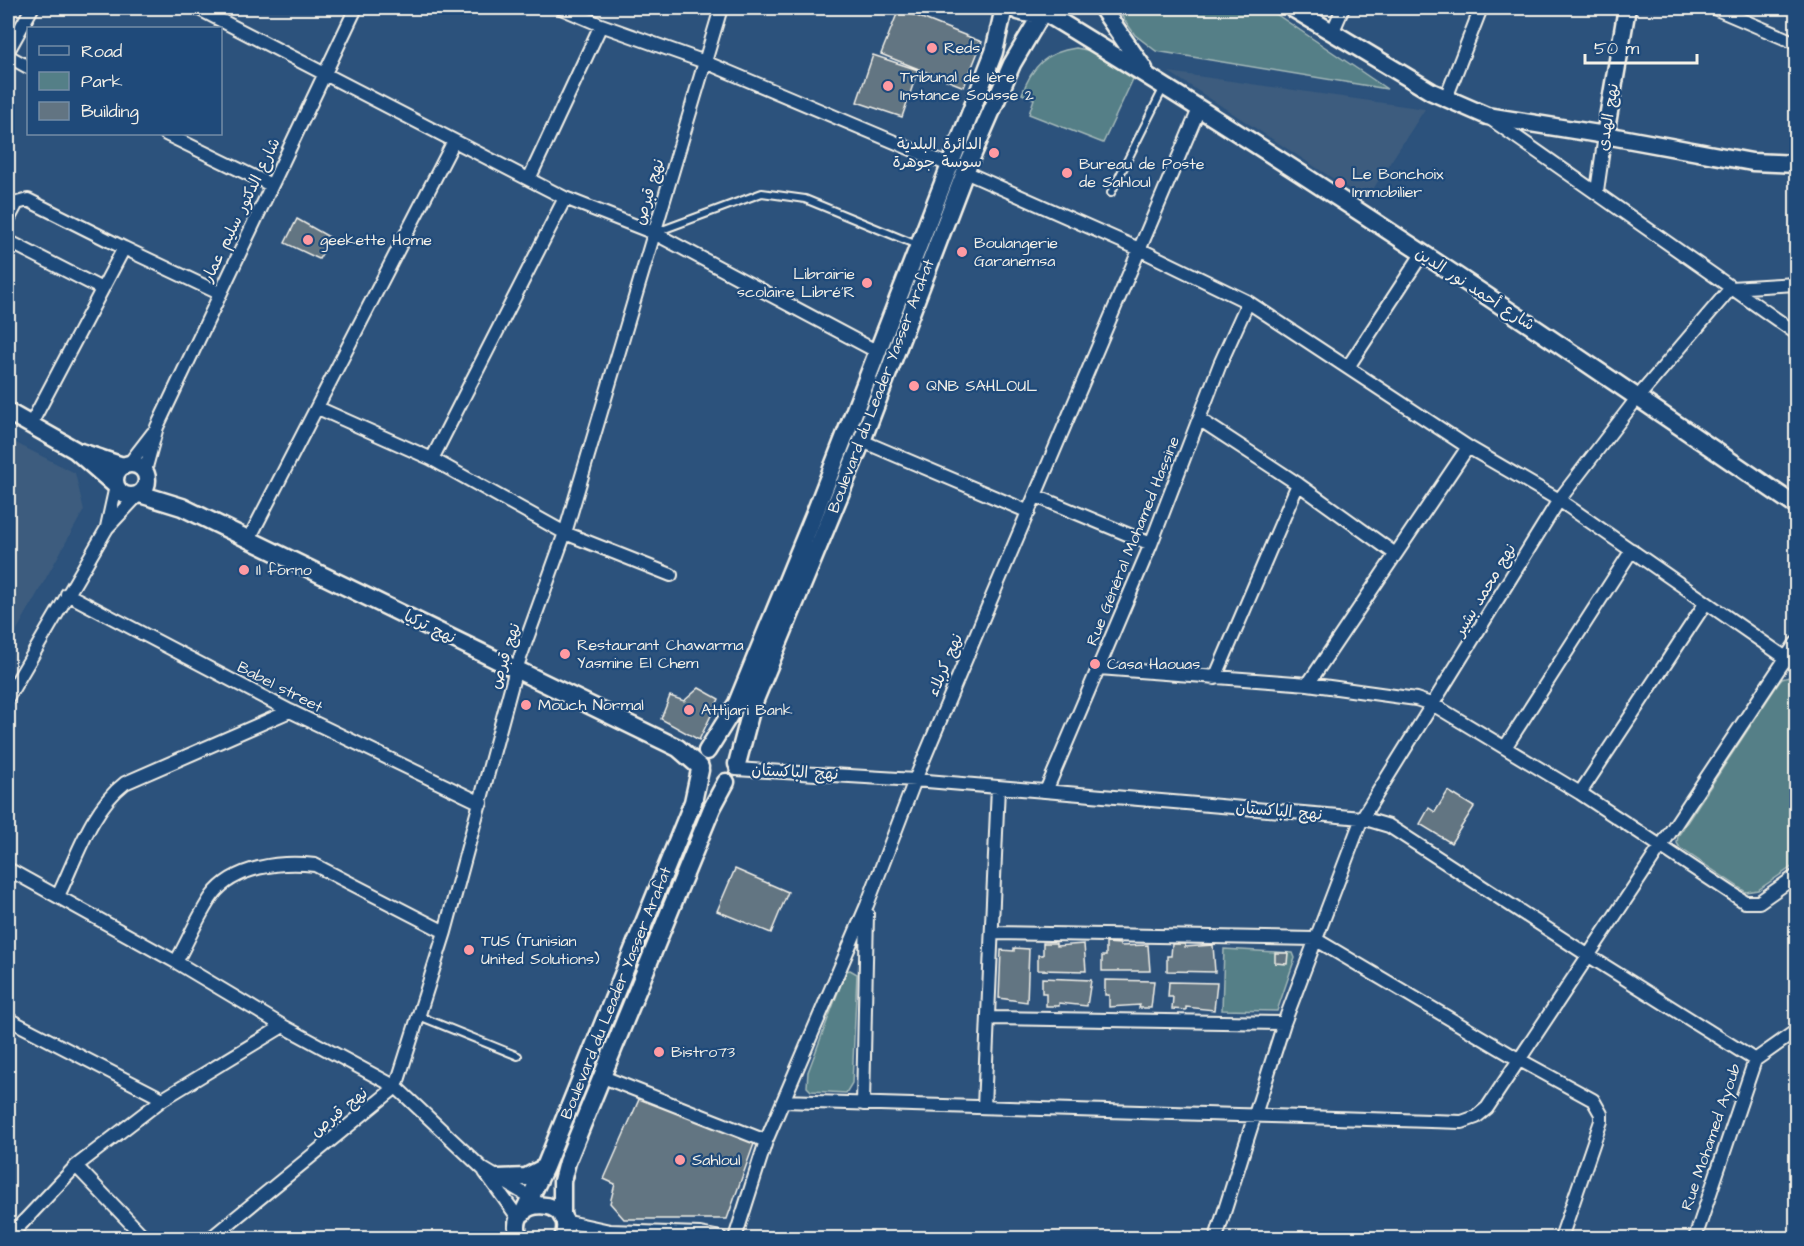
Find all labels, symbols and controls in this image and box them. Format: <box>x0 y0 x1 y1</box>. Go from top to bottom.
legend <box>27 27 222 135</box>
scale bar <box>1585 27 1698 65</box>
text: 50 m <box>1594 36 1639 61</box>
place label: Reds <box>944 37 980 59</box>
text: Road <box>81 39 122 64</box>
marker: Reds <box>925 41 939 55</box>
place label: Tribunal de 1ère Instance Sousse 2 <box>900 66 1034 106</box>
text: Park <box>81 69 123 94</box>
marker: Tribunal de 1ère Instance Sousse 2 <box>881 79 895 93</box>
street label: نهج الهدى <box>1592 82 1624 152</box>
text: Building <box>81 99 139 125</box>
place label: الدائرة البلدية سوسة جوهرة <box>893 133 982 173</box>
street label: شارع الدكتور سليم عمار <box>196 134 286 287</box>
marker: الدائرة البلدية سوسة جوهرة <box>987 146 1001 160</box>
place label: Bureau de Poste de Sahloul <box>1079 153 1205 193</box>
street label: نهج قبرص <box>629 156 669 228</box>
place label: Le Bonchoix Immobilier <box>1352 163 1444 203</box>
marker: Bureau de Poste de Sahloul <box>1060 166 1074 180</box>
marker: Le Bonchoix Immobilier <box>1333 176 1347 190</box>
place label: geekette Home <box>320 229 432 252</box>
place label: Boulangerie Garanemsa <box>974 232 1058 272</box>
marker: geekette Home <box>301 233 315 247</box>
street label: شارع أحمد نور الدين <box>1411 242 1539 336</box>
marker: Boulangerie Garanemsa <box>955 245 969 259</box>
street label: Boulevard du Leader Yasser Arafat <box>822 255 940 516</box>
place label: Librairie scolaire Libré'R <box>737 263 855 303</box>
marker: Librairie scolaire Libré'R <box>860 276 874 290</box>
place label: QNB SAHLOUL <box>926 375 1037 397</box>
marker: QNB SAHLOUL <box>907 379 921 393</box>
street label: Rue Général Mohamed Hassine <box>1081 433 1185 649</box>
street label: نهج محمد بشير <box>1448 540 1521 642</box>
place label: Il forno <box>256 559 312 581</box>
marker: Il forno <box>237 563 251 577</box>
street label: نهج تركيا <box>400 605 460 649</box>
street label: نهج قبرص <box>484 620 526 692</box>
street label: نهج كربلاء <box>922 630 968 700</box>
place label: Restaurant Chawarma Yasmine El Chem <box>577 634 744 674</box>
marker: Restaurant Chawarma Yasmine El Chem <box>558 647 572 661</box>
place label: Casa Haouas <box>1107 653 1200 675</box>
street label: Babel street <box>233 656 327 718</box>
marker: Casa Haouas <box>1088 657 1102 671</box>
place label: Mouch Normal <box>538 694 644 716</box>
marker: Mouch Normal <box>519 698 533 712</box>
place label: Attijari Bank <box>701 699 793 721</box>
marker: Attijari Bank <box>682 703 696 717</box>
street label: نهج الباكستان <box>751 759 839 785</box>
street label: نهج الباكستان <box>1235 796 1323 826</box>
street label: Boulevard du Leader Yasser Arafat <box>555 863 677 1122</box>
place label: TUS (Tunisian United Solutions) <box>481 930 600 970</box>
marker: TUS (Tunisian United Solutions) <box>462 943 476 957</box>
place label: Bistro73 <box>671 1041 735 1063</box>
marker: Bistro73 <box>652 1045 666 1059</box>
street label: Rue Mohamed Ayoub <box>1676 1061 1747 1214</box>
street label: نهج قبرص <box>306 1082 372 1142</box>
place label: Sahloul <box>692 1149 741 1171</box>
marker: Sahloul <box>673 1153 687 1167</box>

